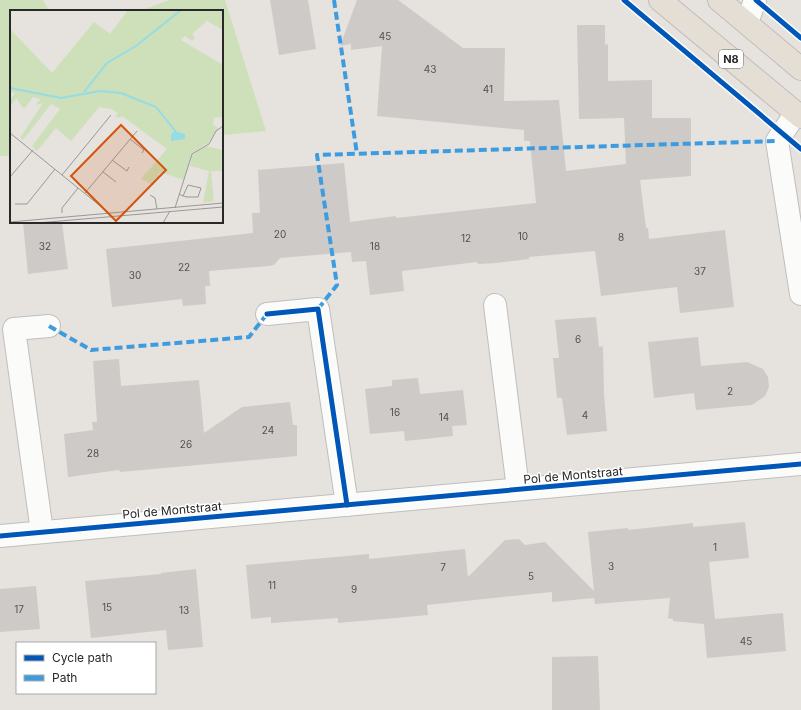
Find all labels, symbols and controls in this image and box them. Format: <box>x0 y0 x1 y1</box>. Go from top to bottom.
inset map <box>10 10 223 223</box>
house number: 45 <box>379 30 391 42</box>
road number: N8 <box>719 50 743 68</box>
house number: 43 <box>424 63 436 75</box>
house number: 41 <box>483 83 493 95</box>
house number: 20 <box>274 228 286 240</box>
house number: 10 <box>518 230 528 242</box>
house number: 8 <box>618 231 624 243</box>
house number: 12 <box>461 232 471 244</box>
house number: 32 <box>39 240 51 252</box>
house number: 18 <box>370 240 380 252</box>
house number: 22 <box>178 261 190 273</box>
house number: 37 <box>694 265 706 277</box>
house number: 30 <box>129 269 141 281</box>
house number: 6 <box>575 333 581 345</box>
house number: 2 <box>727 385 733 397</box>
house number: 16 <box>390 406 400 418</box>
house number: 4 <box>582 409 588 421</box>
house number: 14 <box>439 411 449 423</box>
house number: 24 <box>262 424 274 436</box>
house number: 26 <box>180 438 192 450</box>
house number: 28 <box>87 447 99 459</box>
street label: Pol de Montstraat <box>523 463 623 487</box>
street label: Pol de Montstraat <box>122 498 222 522</box>
house number: 1 <box>713 541 717 553</box>
house number: 3 <box>608 560 614 572</box>
house number: 7 <box>440 561 446 573</box>
house number: 5 <box>528 570 534 582</box>
house number: 11 <box>268 579 276 591</box>
house number: 9 <box>351 583 357 595</box>
house number: 15 <box>102 601 112 613</box>
house number: 17 <box>14 603 24 615</box>
house number: 13 <box>179 604 189 616</box>
house number: 45 <box>740 635 752 647</box>
legend <box>16 642 156 694</box>
text: Cycle path <box>52 650 113 665</box>
text: Path <box>52 670 77 685</box>

